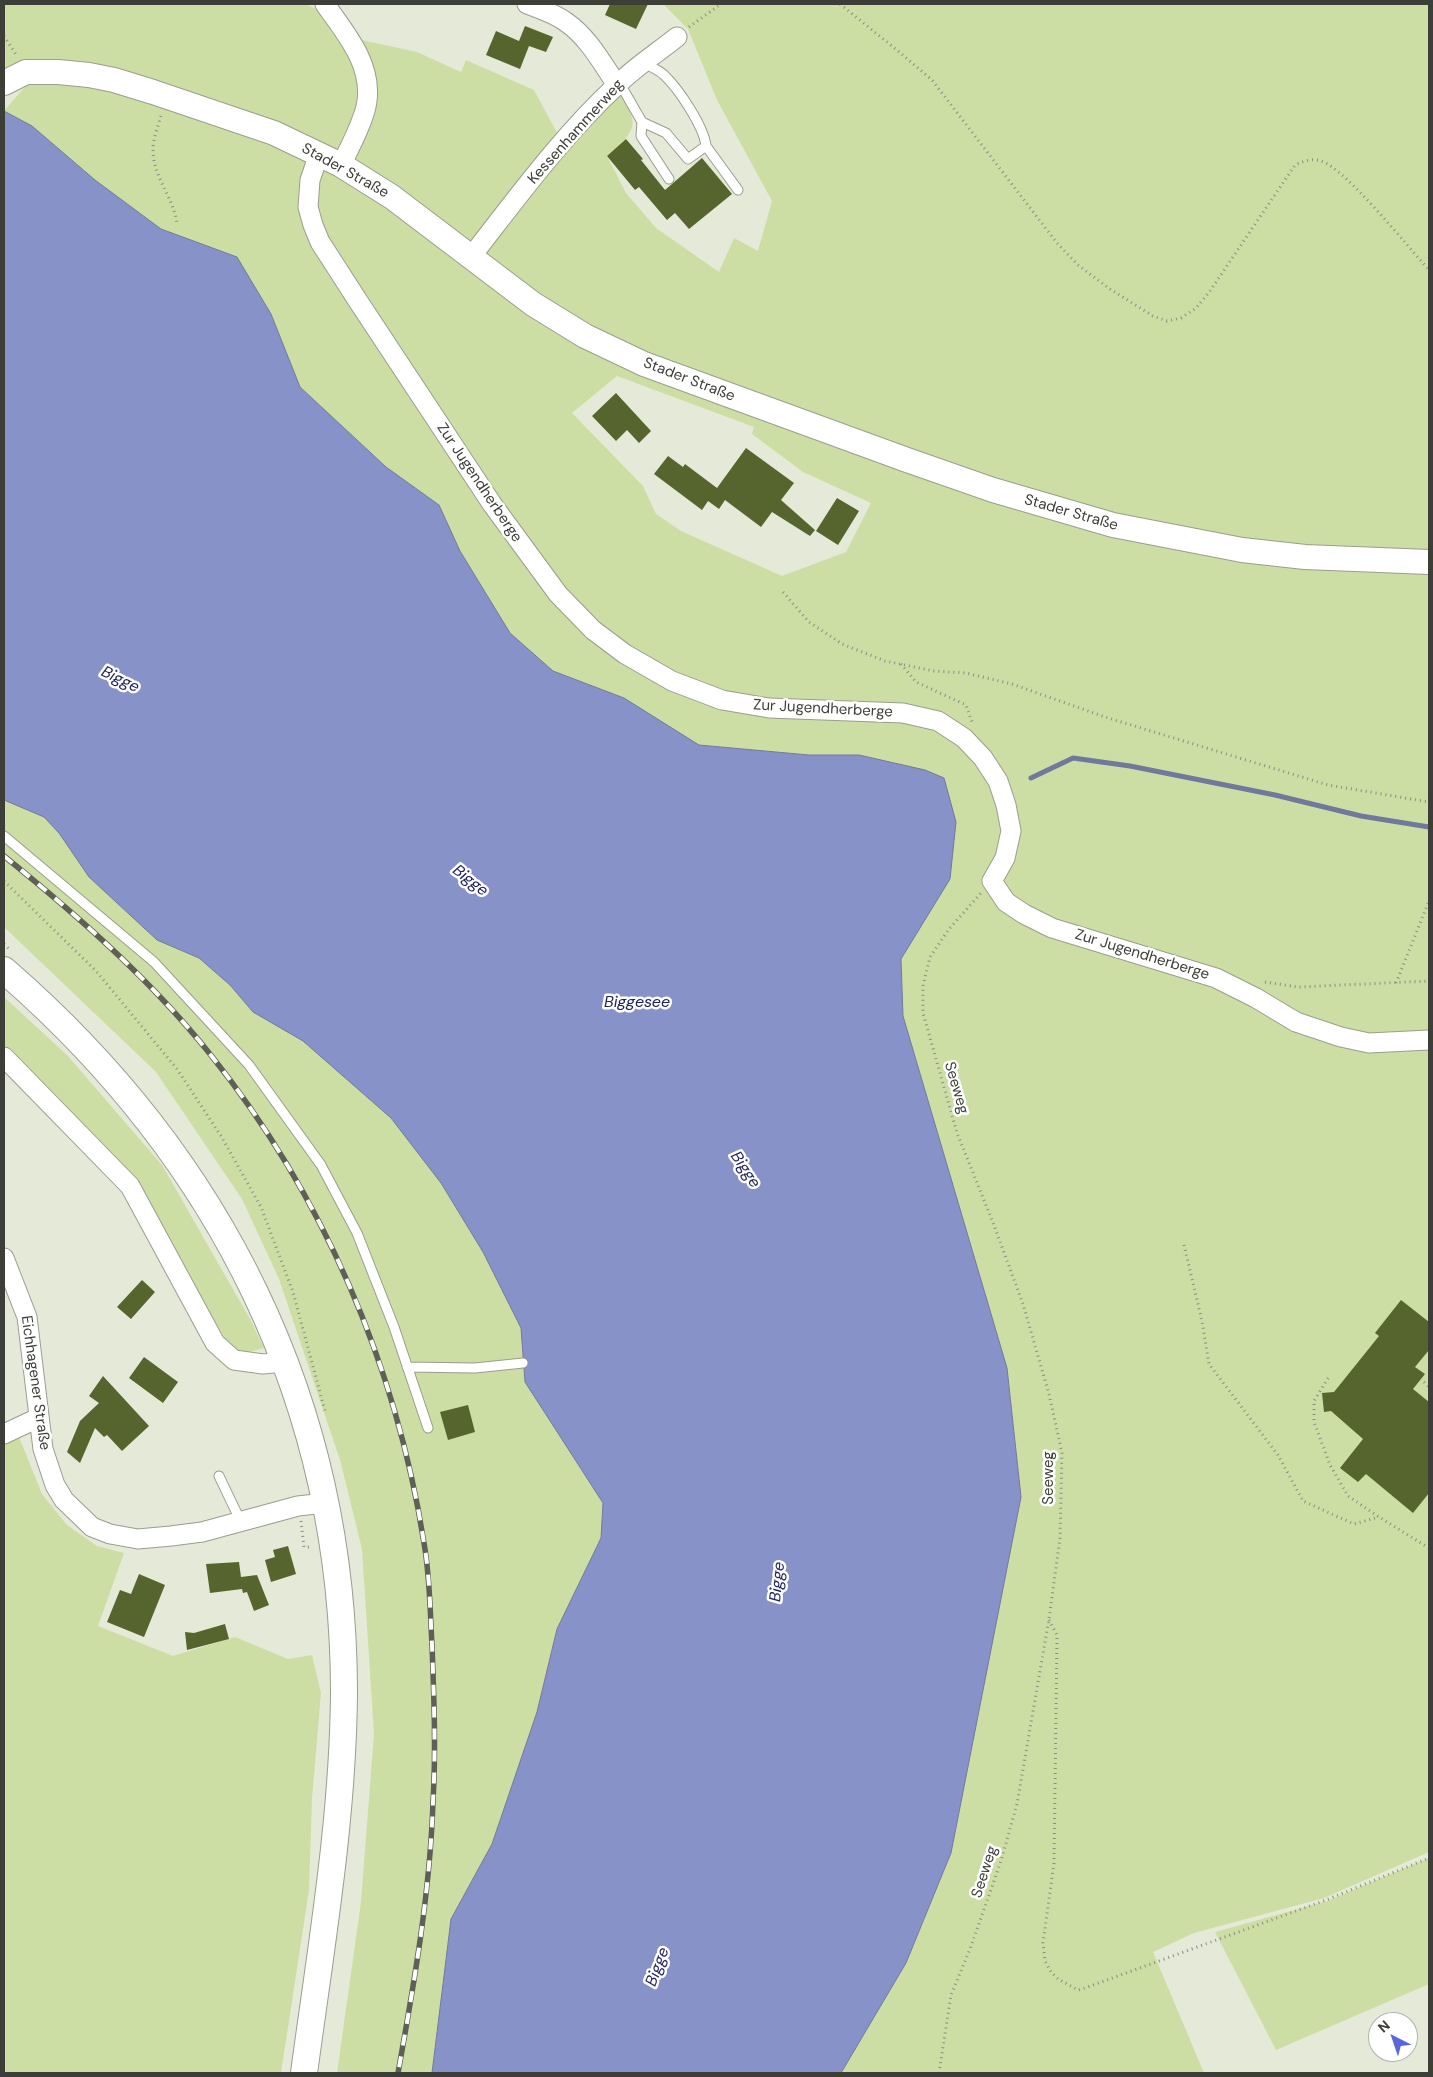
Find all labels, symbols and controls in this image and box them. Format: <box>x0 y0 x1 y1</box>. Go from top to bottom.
street label: Kessenhammerweg <box>524 76 628 188</box>
street label: Stader Straße <box>298 140 392 202</box>
street label: Stader Straße <box>641 354 737 406</box>
street label: Zur Jugendherberge <box>433 420 525 546</box>
street label: Stader Straße <box>1022 491 1120 535</box>
water label: Bigge <box>98 663 142 697</box>
street label: Zur Jugendherberge <box>753 696 893 722</box>
water label: Bigge <box>448 861 492 901</box>
street label: Zur Jugendherberge <box>1073 926 1211 984</box>
water label: Biggesee <box>604 993 670 1013</box>
street label: Seeweg <box>940 1060 972 1116</box>
water label: Bigge <box>726 1148 764 1192</box>
street label: Eichhagener Straße <box>17 1314 53 1452</box>
street label: Seeweg <box>1040 1451 1058 1505</box>
water label: Bigge <box>766 1561 790 1603</box>
street label: Seeweg <box>968 1844 1002 1900</box>
water label: Bigge <box>642 1945 674 1989</box>
north arrow <box>1368 2012 1418 2062</box>
text: N <box>1374 2016 1394 2037</box>

